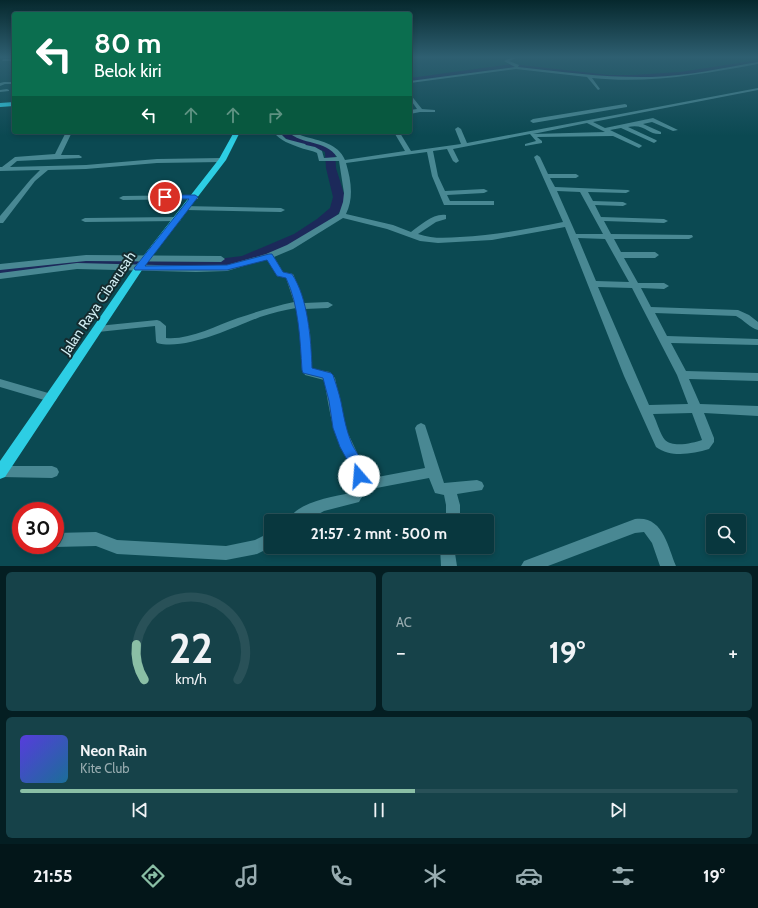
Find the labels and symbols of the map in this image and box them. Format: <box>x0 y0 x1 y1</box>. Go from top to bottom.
pin <box>148 180 182 214</box>
street label: Jalan Raya Cibarusah <box>56 248 139 359</box>
position arrow <box>338 455 380 497</box>
speed limit sign: 30 <box>12 502 64 554</box>

